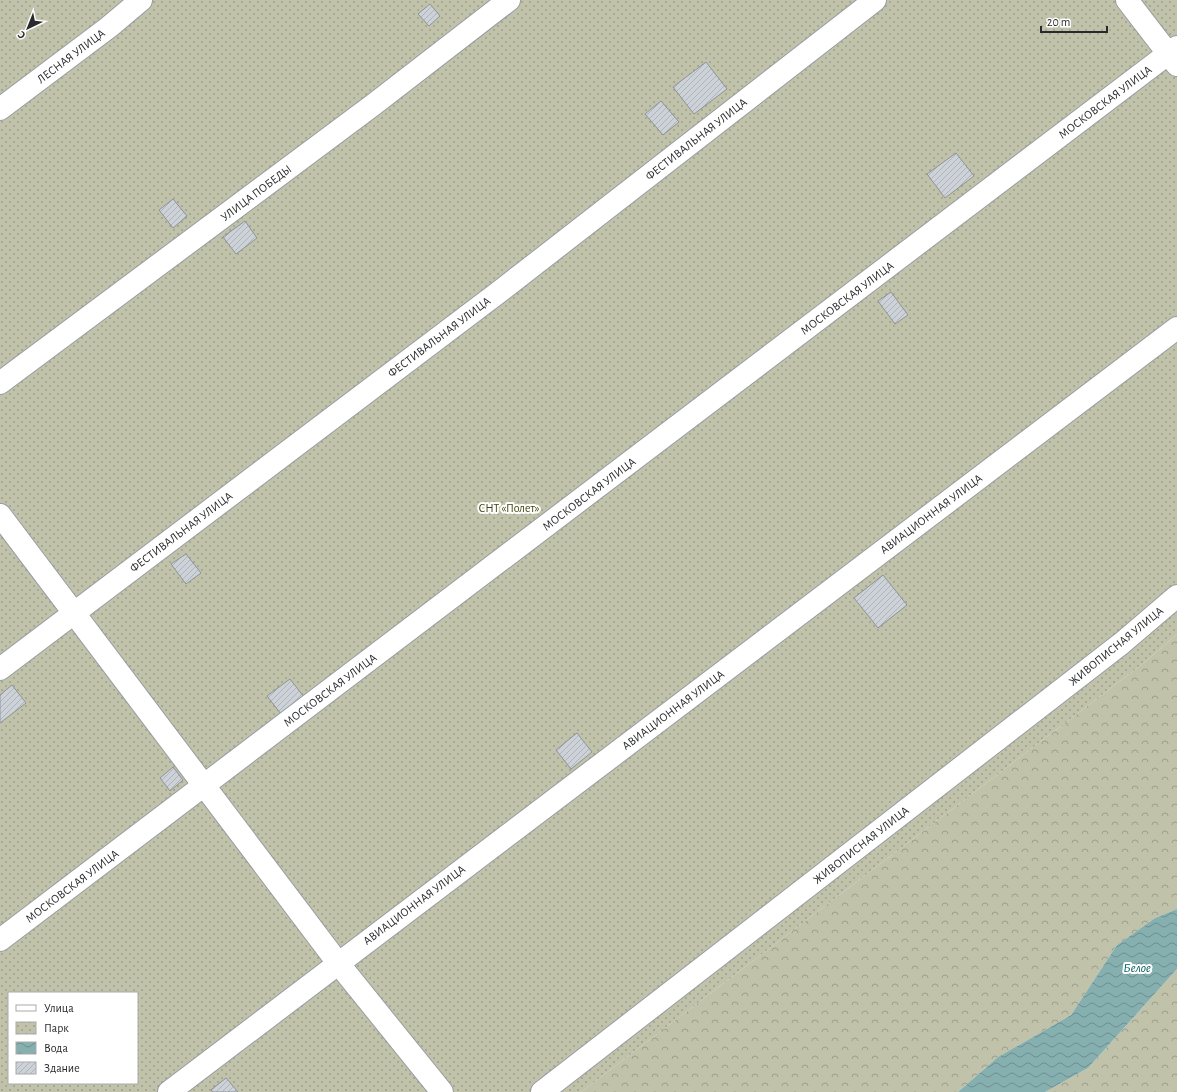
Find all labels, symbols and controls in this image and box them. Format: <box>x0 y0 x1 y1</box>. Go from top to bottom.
north arrow <box>8 8 48 48</box>
scale bar <box>1041 8 1107 34</box>
text: 20 m <box>1047 16 1070 28</box>
street label: ЛЕСНАЯ УЛИЦА <box>35 27 107 85</box>
text: С <box>16 29 28 41</box>
street label: МОСКОВСКАЯ УЛИЦА <box>1056 63 1154 141</box>
street label: ФЕСТИВАЛЬНАЯ УЛИЦА <box>643 96 749 182</box>
street label: УЛИЦА ПОБЕДЫ <box>218 163 294 223</box>
street label: МОСКОВСКАЯ УЛИЦА <box>798 259 896 337</box>
street label: ФЕСТИВАЛЬНАЯ УЛИЦА <box>385 295 493 379</box>
street label: МОСКОВСКАЯ УЛИЦА <box>540 455 638 533</box>
street label: АВИАЦИОННАЯ УЛИЦА <box>878 472 984 556</box>
street label: ФЕСТИВАЛЬНАЯ УЛИЦА <box>127 490 235 574</box>
park label: СНТ «Полет» <box>478 502 540 514</box>
street label: ЖИВОПИСНАЯ УЛИЦА <box>1066 604 1166 688</box>
street label: МОСКОВСКАЯ УЛИЦА <box>281 651 379 729</box>
street label: АВИАЦИОННАЯ УЛИЦА <box>620 668 726 752</box>
street label: ЖИВОПИСНАЯ УЛИЦА <box>811 804 911 886</box>
street label: МОСКОВСКАЯ УЛИЦА <box>23 847 121 925</box>
street label: АВИАЦИОННАЯ УЛИЦА <box>361 863 467 947</box>
water label: Белое <box>1123 962 1151 975</box>
legend <box>8 992 138 1084</box>
text: Улица <box>44 1002 74 1014</box>
text: Парк <box>44 1022 69 1034</box>
text: Вода <box>44 1042 68 1054</box>
text: Здание <box>44 1062 80 1074</box>

